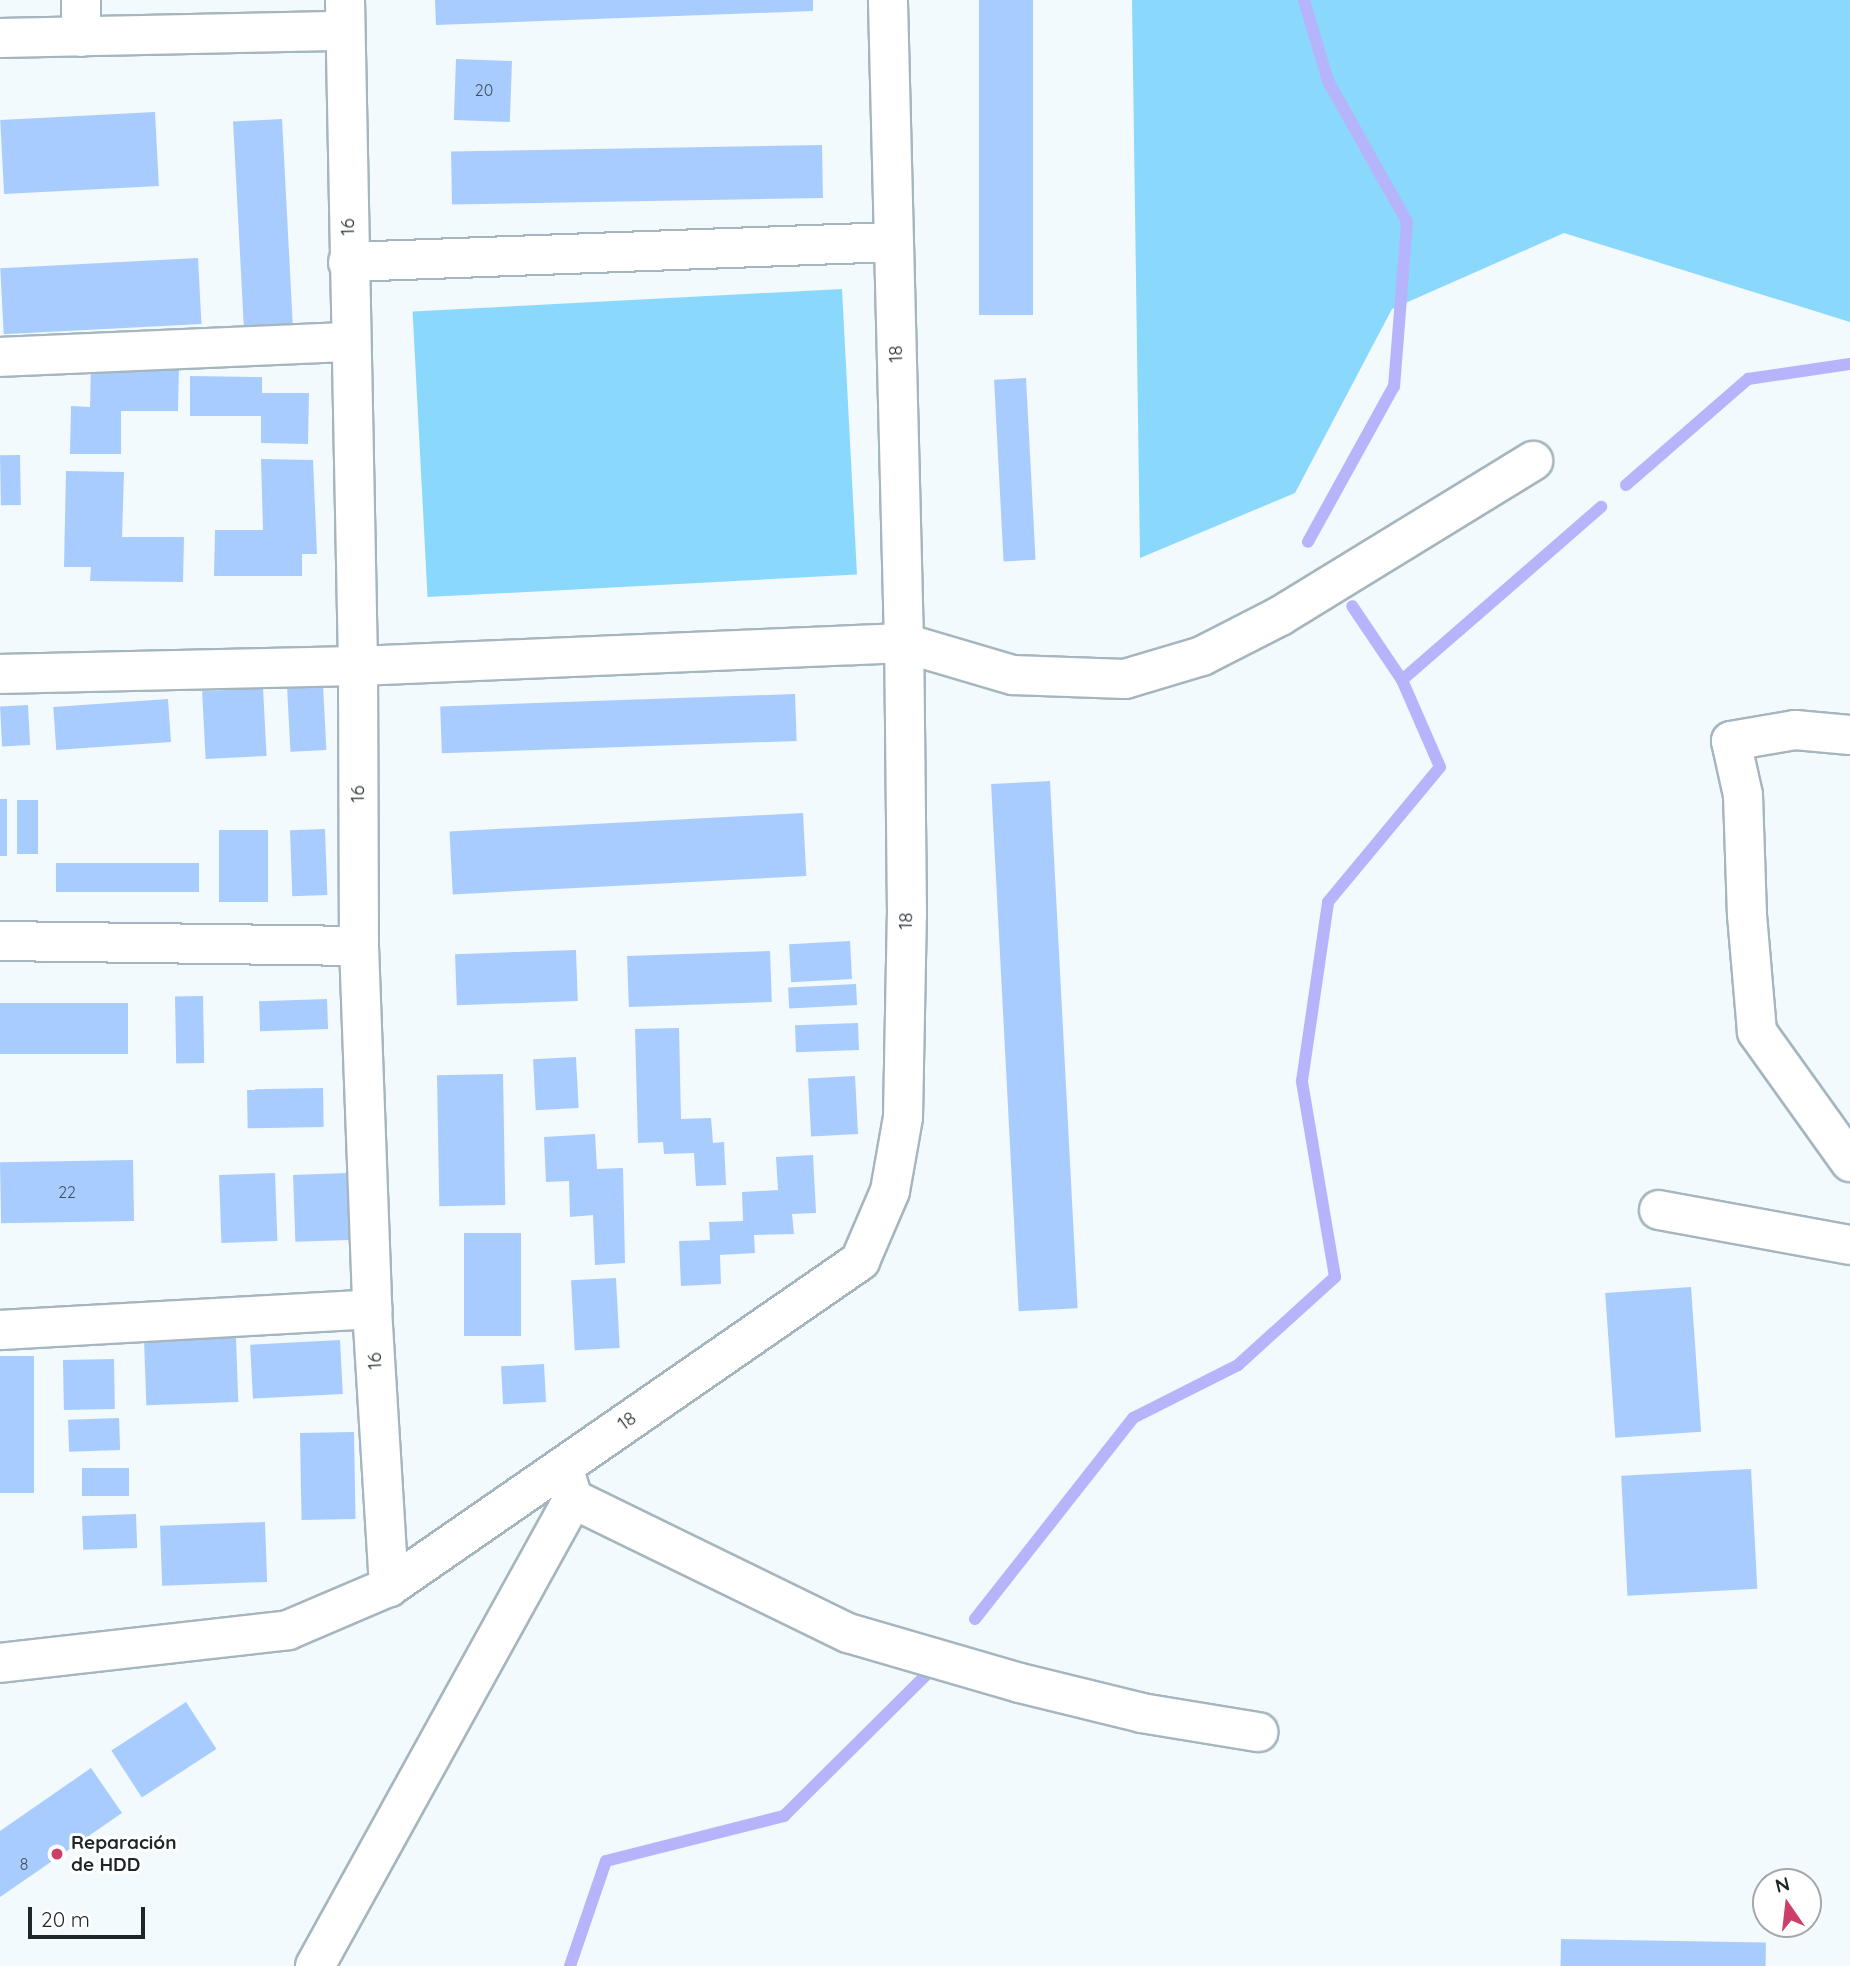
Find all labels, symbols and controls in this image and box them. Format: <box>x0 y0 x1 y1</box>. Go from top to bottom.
house number: 20 <box>475 80 493 100</box>
street label: 16 <box>336 218 360 236</box>
street label: 18 <box>884 345 908 363</box>
street label: 16 <box>347 785 369 803</box>
street label: 18 <box>894 912 918 930</box>
house number: 22 <box>58 1182 76 1202</box>
street label: 16 <box>363 1352 387 1370</box>
street label: 18 <box>613 1407 641 1435</box>
place label: Reparación de HDD <box>71 1832 177 1876</box>
marker: Reparación de HDD <box>49 1846 65 1862</box>
house number: 8 <box>20 1854 28 1874</box>
north arrow <box>1752 1868 1822 1938</box>
text: N <box>1773 1871 1792 1898</box>
scale bar <box>32 1892 149 1936</box>
text: 20 m <box>41 1906 90 1932</box>

